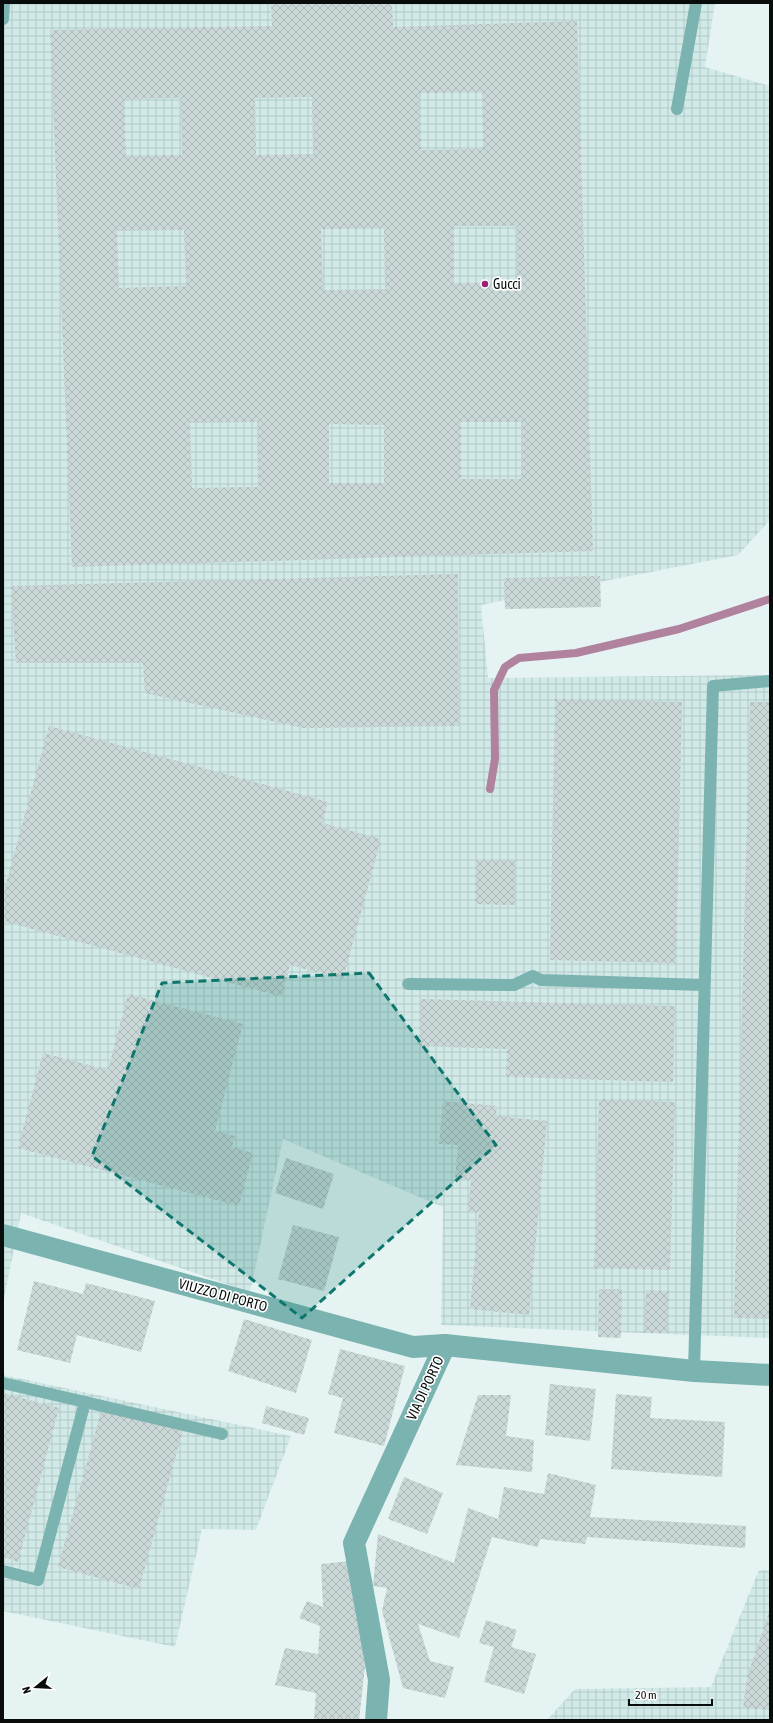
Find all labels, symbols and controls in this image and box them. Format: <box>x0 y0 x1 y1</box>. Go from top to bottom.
place label: Gucci <box>493 276 521 292</box>
marker: Gucci <box>480 279 490 289</box>
street label: VIUZZO DI PORTO <box>177 1276 269 1314</box>
street label: VIA DI PORTO <box>403 1354 447 1422</box>
north arrow <box>16 1667 56 1707</box>
scale bar <box>629 1681 712 1707</box>
text: N <box>20 1685 33 1695</box>
text: 20 m <box>635 1688 657 1702</box>

